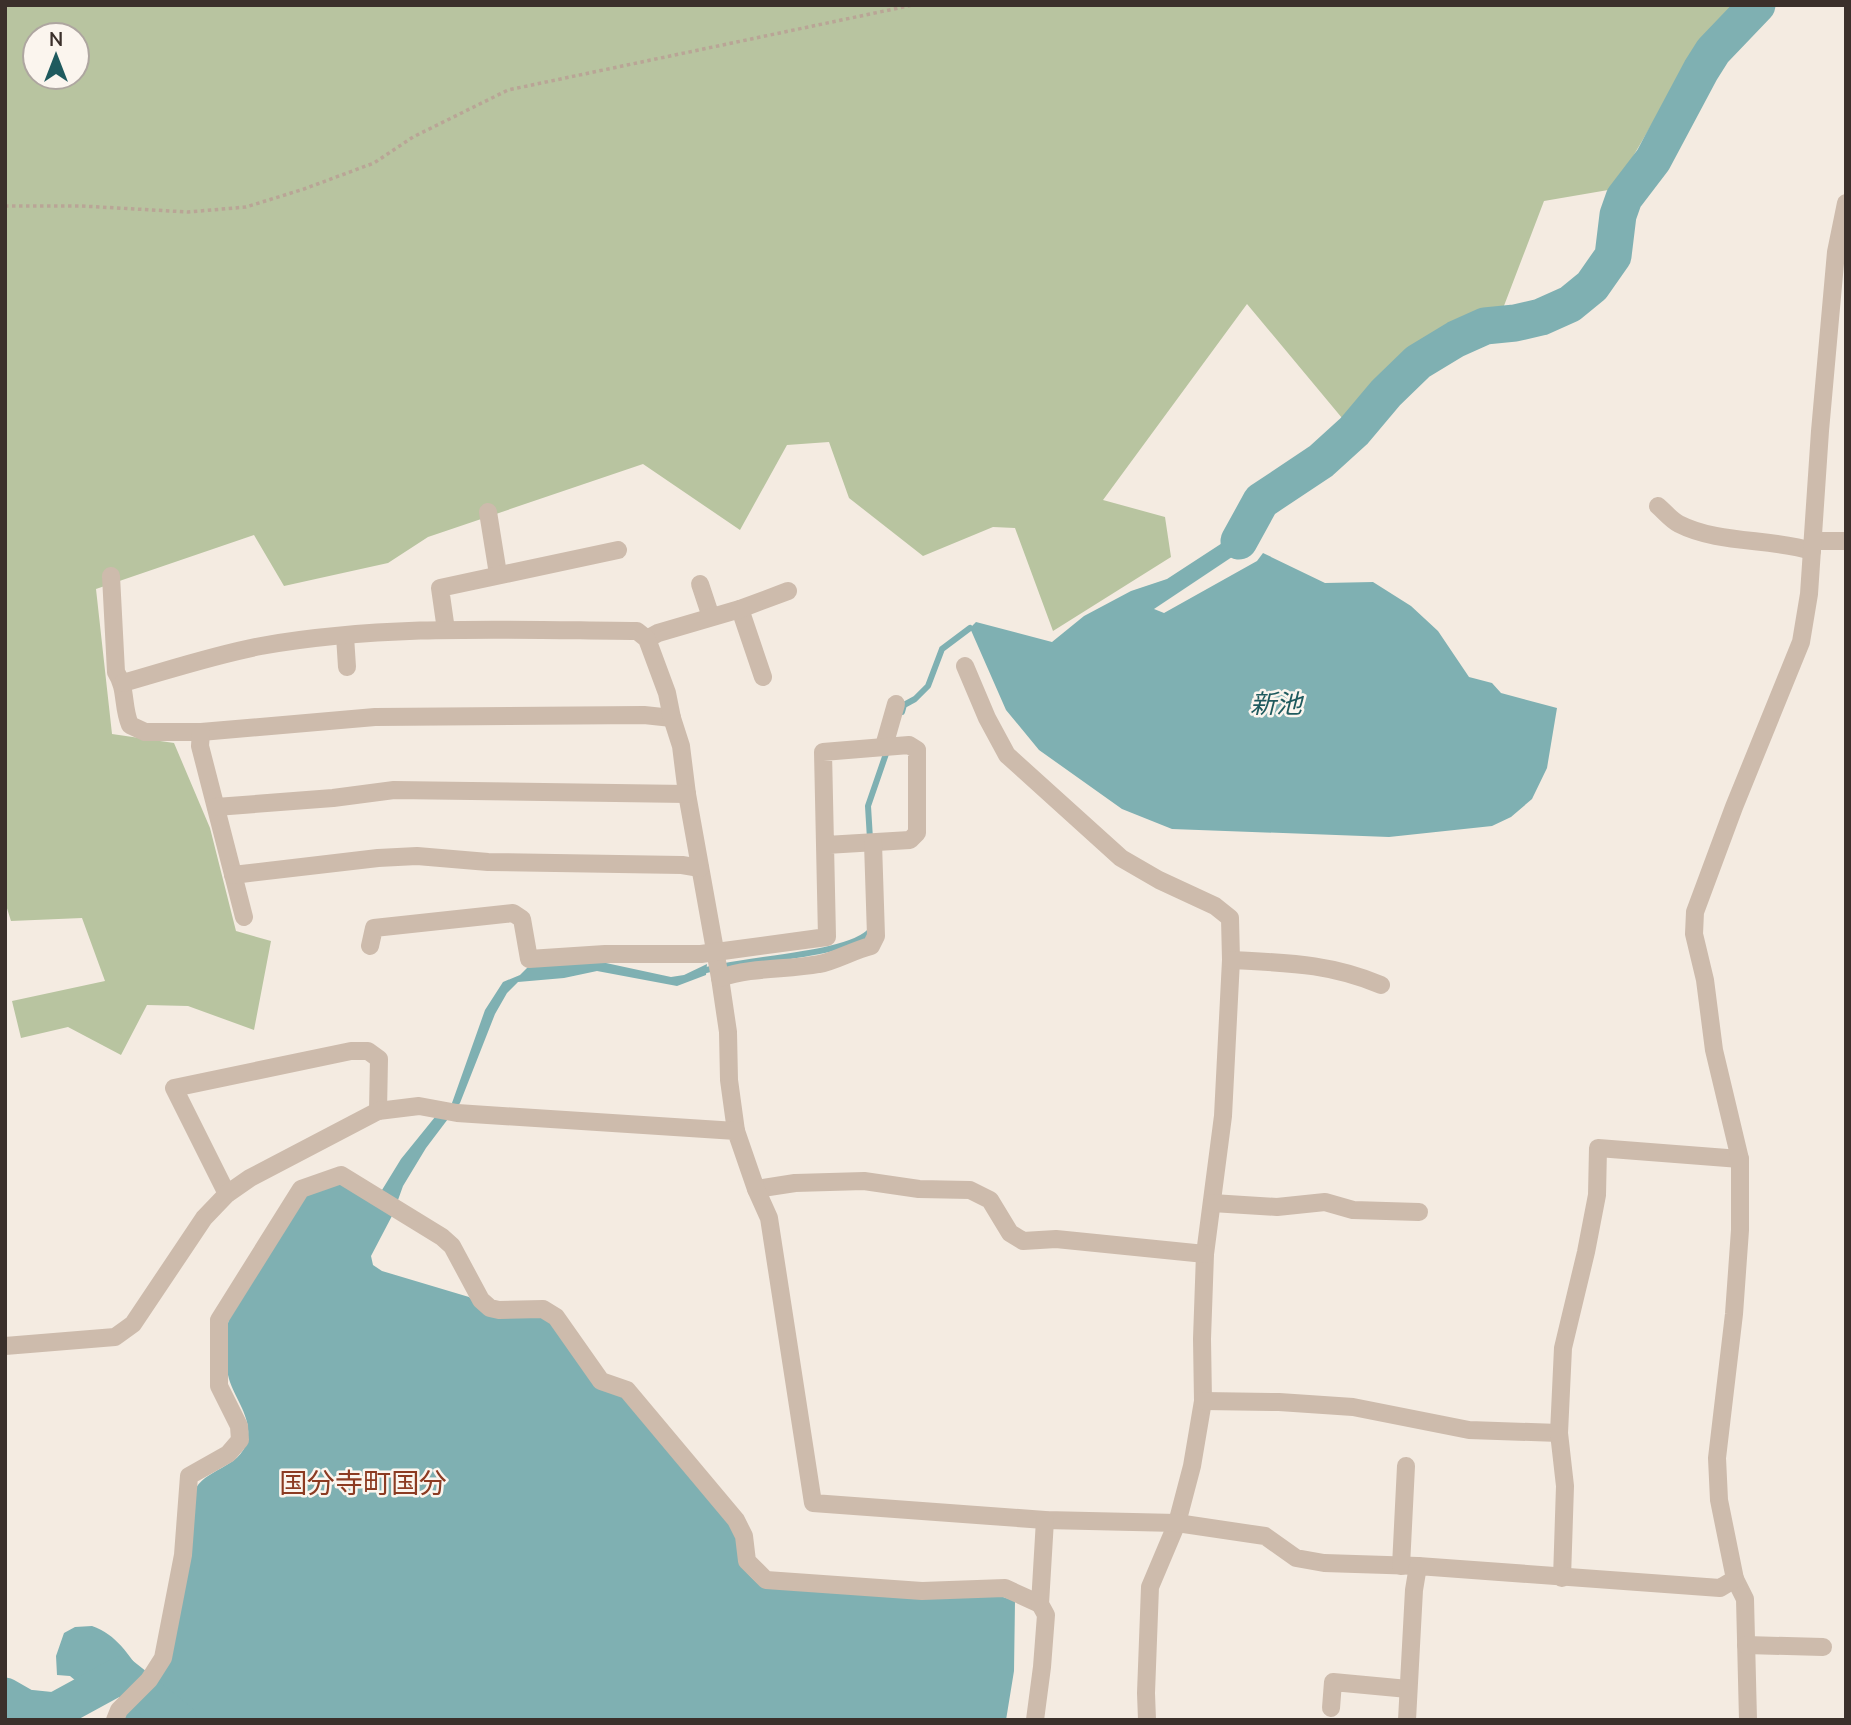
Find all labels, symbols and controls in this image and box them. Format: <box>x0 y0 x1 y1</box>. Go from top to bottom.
north arrow <box>21 21 91 91</box>
text: N <box>49 27 63 53</box>
water label: 新池 <box>1250 687 1305 722</box>
district label: 国分寺町国分 <box>279 1465 447 1503</box>

